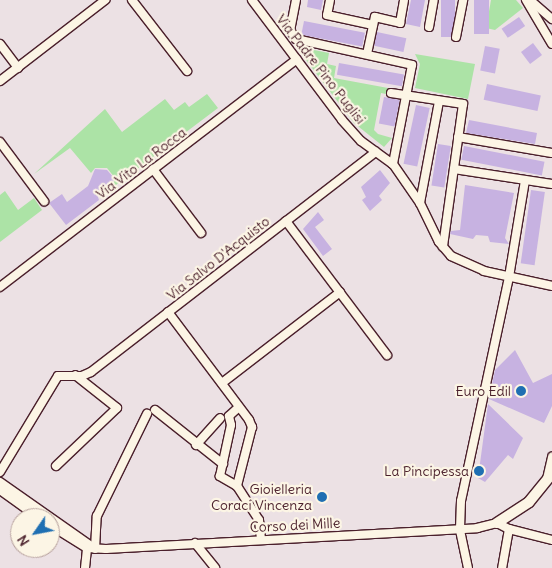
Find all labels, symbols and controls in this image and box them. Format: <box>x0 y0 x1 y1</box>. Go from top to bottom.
street label: Via Padre Pino Puglisi <box>273 11 369 127</box>
street label: Via Vito La Rocca <box>93 124 189 202</box>
street label: Via Salvo D'Acquisto <box>163 213 273 303</box>
place label: Euro Edil <box>456 383 511 399</box>
marker: Euro Edil <box>515 385 527 397</box>
place label: La Pincipessa <box>384 463 469 479</box>
marker: La Pincipessa <box>473 465 485 477</box>
place label: Gioielleria Coraci Vincenza <box>211 481 312 514</box>
marker: Gioielleria Coraci Vincenza <box>316 491 328 503</box>
north arrow <box>10 508 60 558</box>
street label: Corso dei Mille <box>249 514 341 536</box>
text: N <box>13 532 33 550</box>

